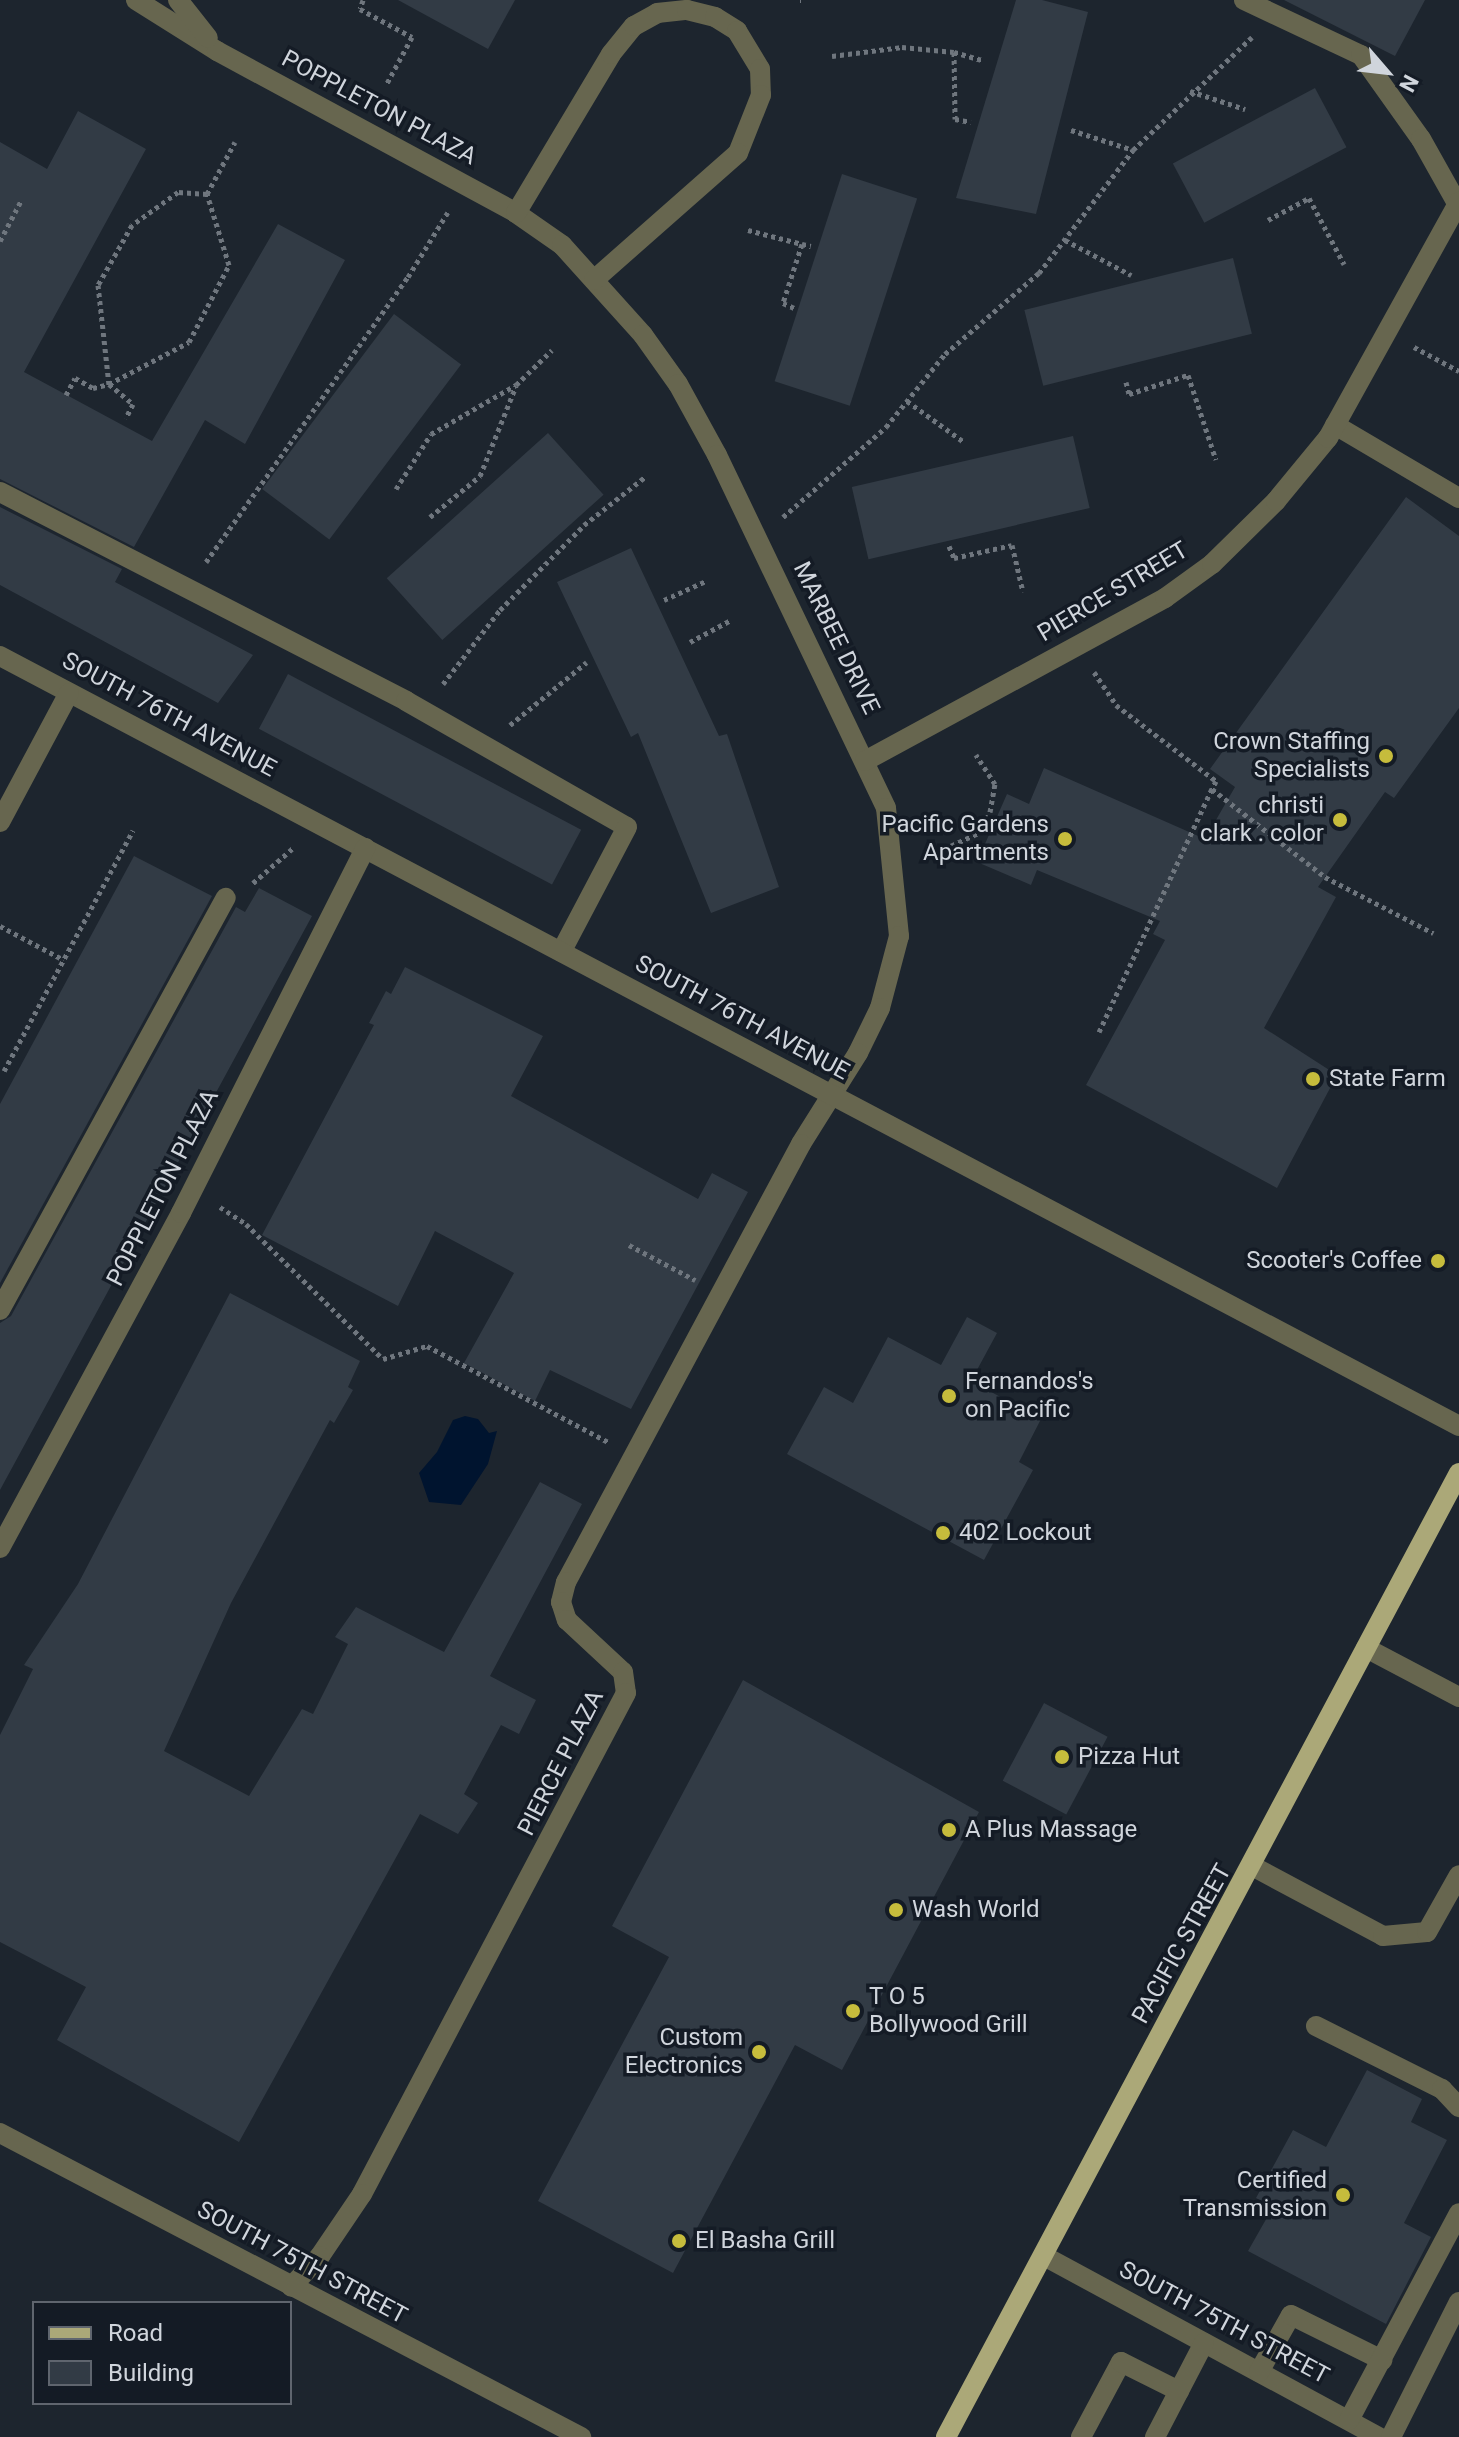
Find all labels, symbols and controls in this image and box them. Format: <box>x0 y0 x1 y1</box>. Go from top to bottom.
north arrow <box>1347 32 1427 112</box>
street label: POPPLETON PLAZA <box>277 44 481 172</box>
text: N <box>1394 71 1423 96</box>
street label: PIERCE STREET <box>1033 536 1193 648</box>
street label: MARBEE DRIVE <box>787 557 885 719</box>
street label: SOUTH 76TH AVENUE <box>57 646 281 784</box>
place label: Crown Staffing Specialists <box>1213 728 1370 784</box>
marker: Crown Staffing Specialists <box>1377 747 1395 765</box>
place label: christi clark . color <box>1200 792 1324 848</box>
place label: Pacific Gardens Apartments <box>882 811 1049 867</box>
marker: christi clark . color <box>1331 811 1349 829</box>
marker: Pacific Gardens Apartments <box>1056 830 1074 848</box>
street label: SOUTH 76TH AVENUE <box>630 949 854 1087</box>
place label: State Farm <box>1329 1065 1446 1093</box>
marker: State Farm <box>1304 1070 1322 1088</box>
street label: POPPLETON PLAZA <box>101 1085 225 1291</box>
place label: Scooter's Coffee <box>1246 1247 1422 1275</box>
marker: Scooter's Coffee <box>1429 1252 1447 1270</box>
place label: Fernandos's on Pacific <box>965 1368 1094 1424</box>
marker: Fernandos's on Pacific <box>940 1387 958 1405</box>
place label: 402 Lockout <box>959 1519 1092 1547</box>
marker: 402 Lockout <box>934 1524 952 1542</box>
street label: PIERCE PLAZA <box>512 1685 610 1841</box>
place label: Pizza Hut <box>1078 1743 1180 1771</box>
marker: Pizza Hut <box>1053 1748 1071 1766</box>
place label: A Plus Massage <box>965 1816 1137 1844</box>
marker: A Plus Massage <box>940 1821 958 1839</box>
street label: PACIFIC STREET <box>1126 1859 1238 2029</box>
place label: Wash World <box>912 1896 1040 1924</box>
marker: Wash World <box>887 1901 905 1919</box>
place label: T O 5 Bollywood Grill <box>869 1983 1028 2039</box>
marker: T O 5 Bollywood Grill <box>844 2002 862 2020</box>
place label: Custom Electronics <box>625 2024 743 2080</box>
marker: Custom Electronics <box>750 2043 768 2061</box>
place label: Certified Transmission <box>1183 2167 1327 2223</box>
marker: Certified Transmission <box>1334 2186 1352 2204</box>
street label: SOUTH 75TH STREET <box>192 2196 412 2330</box>
place label: El Basha Grill <box>695 2227 835 2255</box>
marker: El Basha Grill <box>670 2232 688 2250</box>
street label: SOUTH 75TH STREET <box>1114 2256 1334 2390</box>
legend <box>32 2301 292 2405</box>
text: Road <box>108 2319 163 2347</box>
text: Building <box>108 2359 194 2387</box>

